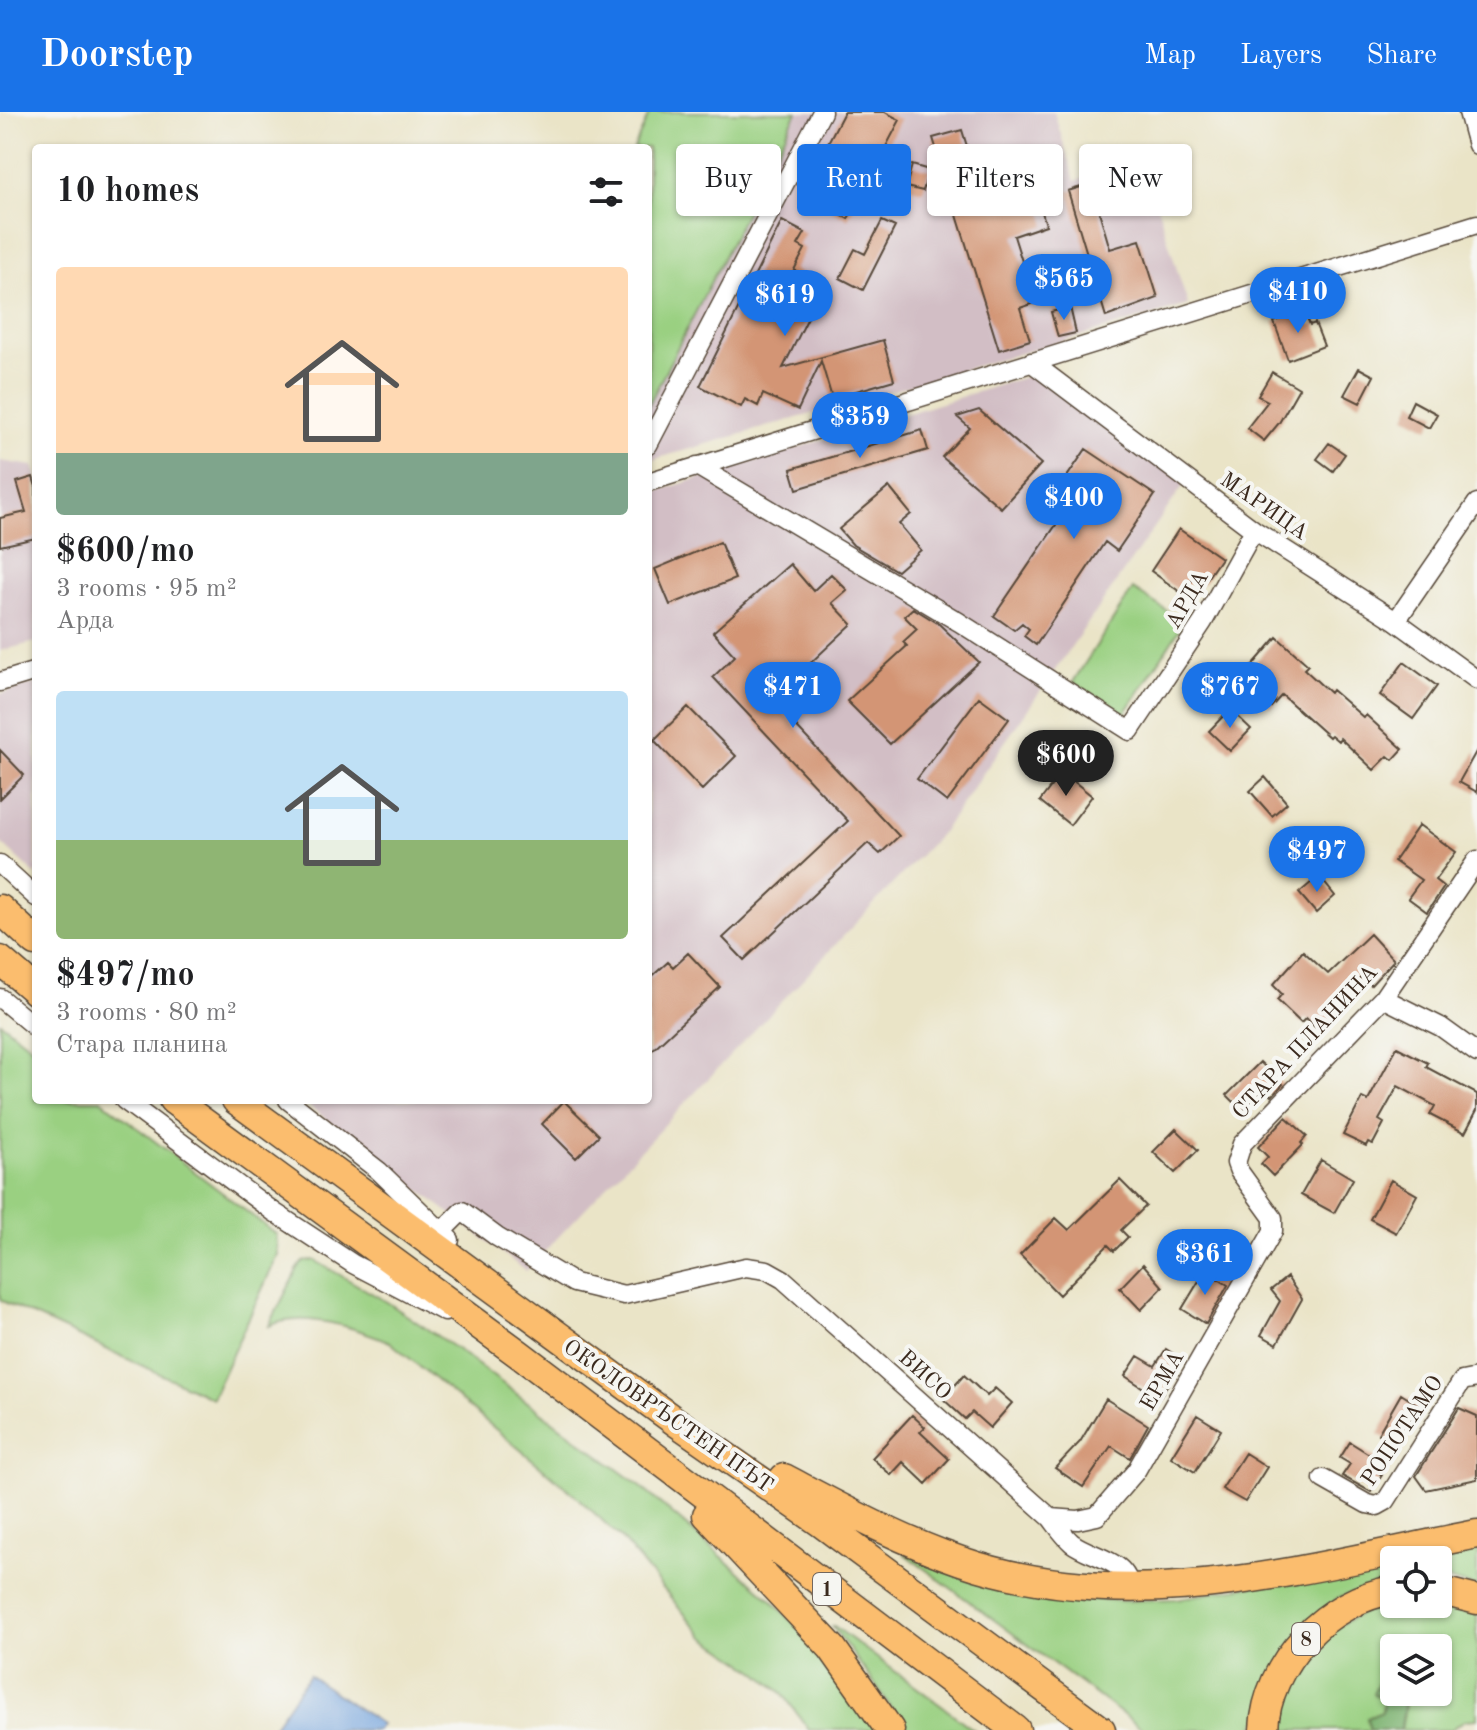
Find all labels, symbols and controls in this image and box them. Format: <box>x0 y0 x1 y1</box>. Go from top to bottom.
text: Doorstep <box>40 37 193 75</box>
text: Map <box>1144 42 1196 70</box>
text: Layers <box>1240 42 1322 70</box>
text: Share <box>1366 42 1437 70</box>
chip: Buy <box>676 144 781 216</box>
chip: Rent <box>797 144 911 216</box>
chip: Filters <box>927 144 1063 216</box>
chip: New <box>1079 144 1192 216</box>
icon: filters <box>584 170 628 214</box>
text: 10 homes <box>56 175 199 209</box>
pin: $565 <box>1017 254 1111 322</box>
text: $565 <box>1034 267 1094 293</box>
pin: $410 <box>1251 267 1345 335</box>
pin: $619 <box>738 270 832 338</box>
text: $410 <box>1268 280 1328 306</box>
text: $619 <box>755 283 815 309</box>
icon: home <box>270 319 414 463</box>
pin: $359 <box>813 392 907 460</box>
text: $359 <box>830 405 890 431</box>
street label: МАРИЦА <box>1216 469 1312 545</box>
pin: $400 <box>1027 473 1121 541</box>
text: $400 <box>1044 486 1104 512</box>
text: $600/mo <box>56 535 195 569</box>
street label: АРДА <box>1162 567 1213 633</box>
text: 3 rooms · 95 m² <box>56 576 237 602</box>
text: Арда <box>56 608 114 634</box>
pin: $471 <box>746 662 840 730</box>
pin: $767 <box>1183 662 1277 730</box>
text: $471 <box>763 675 823 701</box>
text: $767 <box>1200 675 1260 701</box>
pin: $600 <box>1019 730 1113 798</box>
icon: home <box>270 743 414 887</box>
text: $600 <box>1036 743 1096 769</box>
pin: $497 <box>1270 826 1364 894</box>
text: $497 <box>1287 839 1347 865</box>
text: $497/mo <box>56 959 195 993</box>
street label: СТАРА ПЛАНИНА <box>1229 961 1382 1124</box>
text: 3 rooms · 80 m² <box>56 1000 237 1026</box>
text: Стара планина <box>56 1032 228 1058</box>
pin: $361 <box>1158 1229 1252 1297</box>
text: $361 <box>1175 1242 1235 1268</box>
street label: ОКОЛОВРЪСТЕН ПЪТ <box>559 1336 777 1497</box>
street label: ВИСО <box>894 1346 955 1404</box>
street label: ЕРМА <box>1137 1347 1189 1415</box>
street label: РОПОТАМО <box>1358 1372 1447 1490</box>
map controls <box>1380 1546 1452 1706</box>
button: locate <box>1380 1546 1452 1618</box>
road number: 1 <box>813 1573 841 1605</box>
road number: 8 <box>1292 1623 1320 1655</box>
button: layers <box>1380 1634 1452 1706</box>

